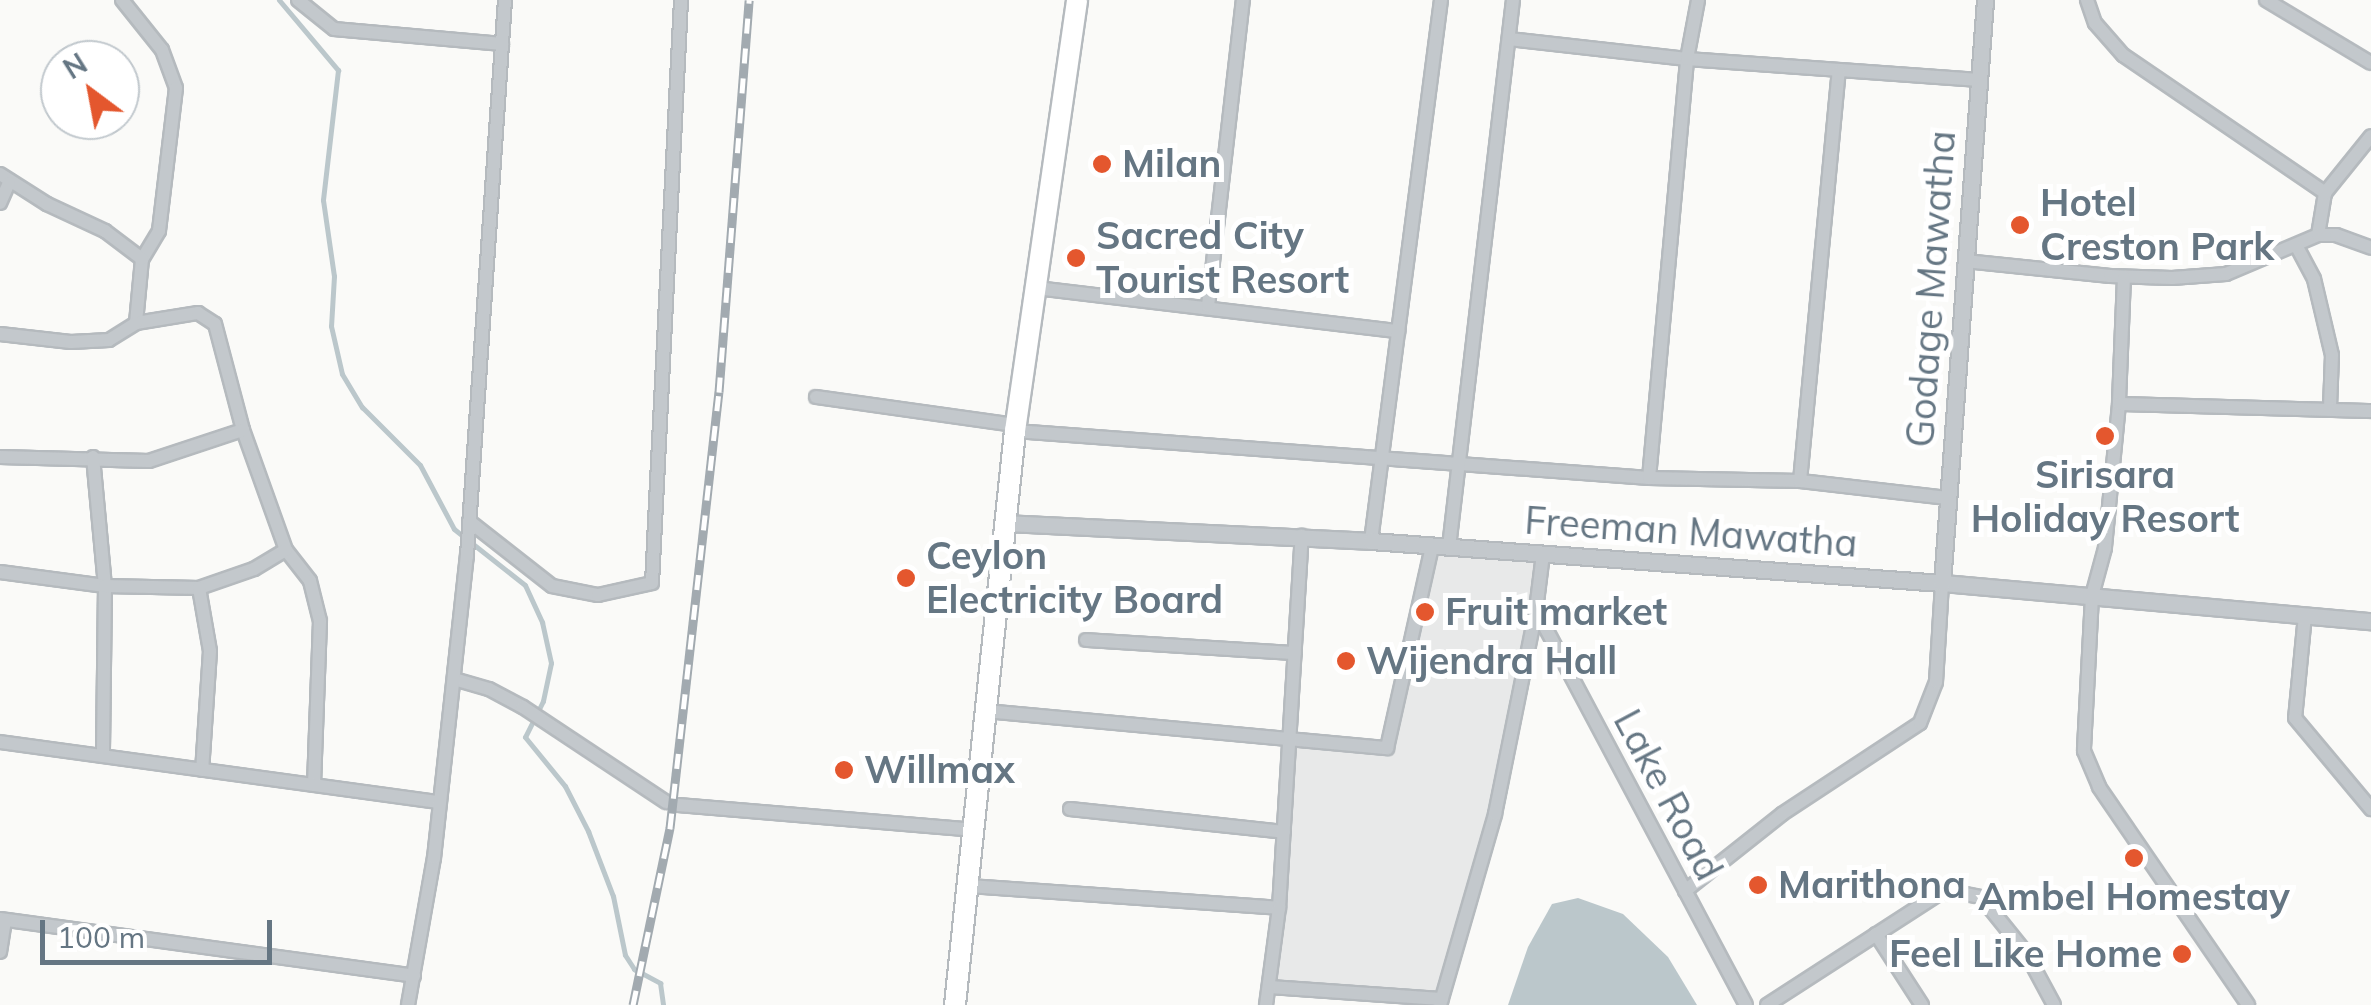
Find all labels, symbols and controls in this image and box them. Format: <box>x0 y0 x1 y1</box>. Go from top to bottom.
north arrow <box>40 40 140 140</box>
text: N <box>57 45 93 86</box>
street label: Godage Mawatha <box>1897 129 1965 449</box>
place label: Milan <box>1122 141 1221 187</box>
marker: Milan <box>1091 153 1113 175</box>
place label: Hotel Creston Park <box>2040 180 2274 270</box>
place label: Sacred City Tourist Resort <box>1096 213 1349 302</box>
marker: Hotel Creston Park <box>2009 214 2031 236</box>
marker: Sacred City Tourist Resort <box>1065 247 1087 269</box>
marker: Sirisara Holiday Resort <box>2094 425 2116 447</box>
place label: Sirisara Holiday Resort <box>1971 452 2239 542</box>
street label: Freeman Mawatha <box>1523 498 1859 566</box>
place label: Ceylon Electricity Board <box>926 533 1223 622</box>
marker: Ceylon Electricity Board <box>895 567 917 589</box>
place label: Fruit market <box>1445 589 1667 635</box>
marker: Fruit market <box>1414 601 1436 623</box>
place label: Wijendra Hall <box>1366 638 1617 684</box>
marker: Wijendra Hall <box>1335 650 1357 672</box>
street label: Lake Road <box>1604 702 1732 888</box>
place label: Willmax <box>864 747 1015 793</box>
marker: Willmax <box>833 759 855 781</box>
marker: Ambel Homestay <box>2123 847 2145 869</box>
place label: Marithona <box>1778 862 1966 908</box>
marker: Marithona <box>1747 874 1769 896</box>
place label: Ambel Homestay <box>1978 874 2290 920</box>
scale bar <box>45 900 278 962</box>
text: 100 m <box>57 918 145 956</box>
place label: Feel Like Home <box>1889 931 2162 977</box>
marker: Feel Like Home <box>2171 943 2193 965</box>

